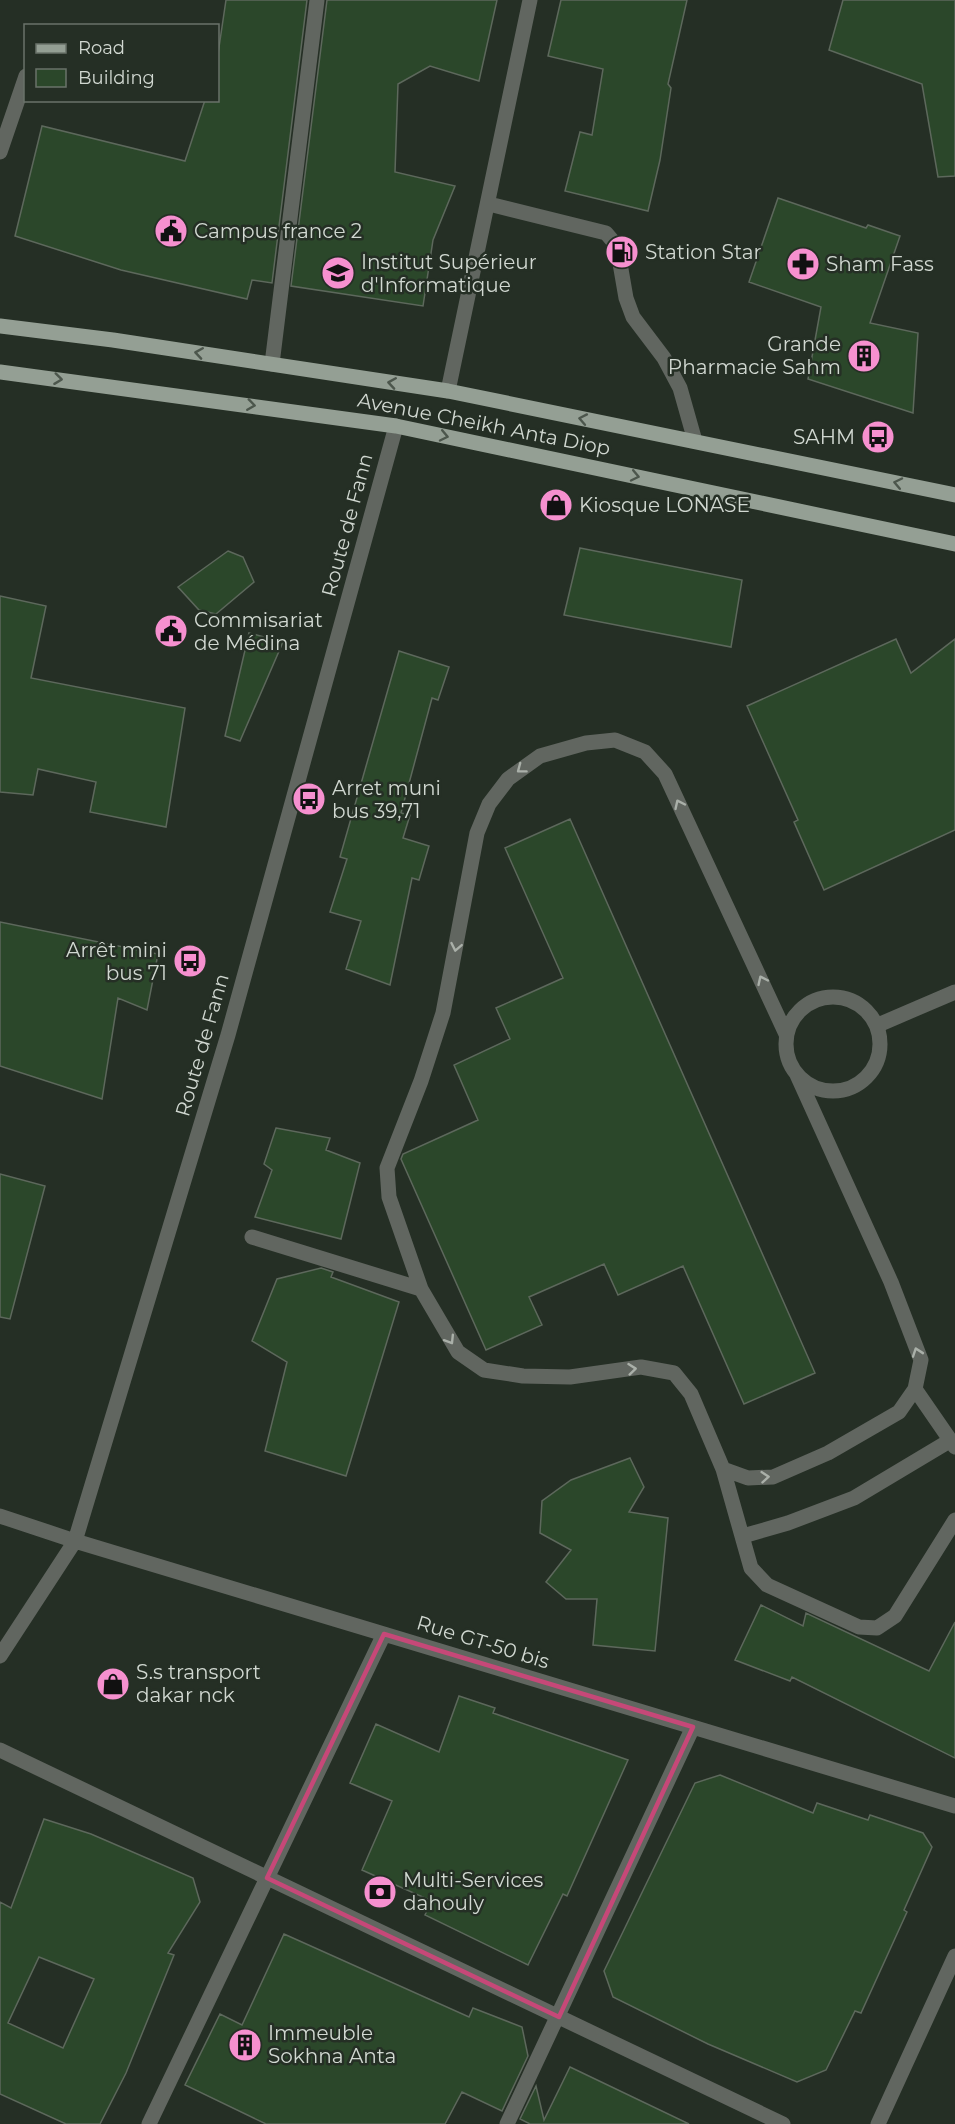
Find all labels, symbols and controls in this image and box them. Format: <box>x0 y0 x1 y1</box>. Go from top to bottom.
legend <box>24 24 219 102</box>
text: Road <box>78 37 125 59</box>
text: Building <box>78 67 155 89</box>
public building icon: Campus france 2 <box>153 213 189 249</box>
place label: Campus france 2 <box>194 219 362 243</box>
fuel station icon: Station Star <box>604 234 640 270</box>
place label: Station Star <box>645 240 761 264</box>
pharmacy icon: Sham Fass <box>785 246 821 282</box>
place label: Institut Supérieur d'Informatique <box>361 250 537 297</box>
place label: Sham Fass <box>826 252 934 276</box>
school or university icon: Institut Supérieur d'Informatique <box>320 255 356 291</box>
place label: Grande Pharmacie Sahm <box>668 332 841 379</box>
building icon: Grande Pharmacie Sahm <box>846 338 882 374</box>
one-way arrow <box>194 347 204 360</box>
one-way arrow <box>53 373 63 385</box>
one-way arrow <box>387 377 396 389</box>
street label: Avenue Cheikh Anta Diop <box>355 388 613 460</box>
one-way arrow <box>247 399 256 411</box>
one-way arrow <box>579 413 589 426</box>
bus stop icon: SAHM <box>860 419 896 455</box>
place label: SAHM <box>793 425 855 449</box>
one-way arrow <box>439 429 449 442</box>
street label: Route de Fann <box>316 451 378 599</box>
one-way arrow <box>629 468 639 481</box>
one-way arrow <box>893 477 903 490</box>
shop icon: Kiosque LONASE <box>538 487 574 523</box>
place label: Kiosque LONASE <box>579 493 750 517</box>
place label: Commisariat de Médina <box>194 608 323 655</box>
public building icon: Commisariat de Médina <box>153 613 189 649</box>
one-way arrow <box>517 762 528 773</box>
place label: Arret muni bus 39,71 <box>332 776 441 823</box>
bus stop icon: Arret muni bus 39,71 <box>291 781 327 817</box>
one-way arrow <box>675 799 687 810</box>
place label: Arrêt mini bus 71 <box>66 938 167 985</box>
one-way arrow <box>450 942 463 952</box>
bus stop icon: Arrêt mini bus 71 <box>172 943 208 979</box>
street label: Route de Fann <box>170 971 234 1119</box>
one-way arrow <box>757 976 769 987</box>
one-way arrow <box>443 1334 455 1344</box>
one-way arrow <box>912 1347 924 1358</box>
one-way arrow <box>628 1363 637 1376</box>
one-way arrow <box>761 1471 770 1484</box>
street label: Rue GT-50 bis <box>414 1610 553 1674</box>
place label: S.s transport dakar nck <box>136 1660 261 1707</box>
shop icon: S.s transport dakar nck <box>95 1666 131 1702</box>
place label: Multi-Services dahouly <box>403 1868 544 1915</box>
bank icon: Multi-Services dahouly <box>362 1874 398 1910</box>
place label: Immeuble Sokhna Anta <box>268 2021 396 2068</box>
building icon: Immeuble Sokhna Anta <box>227 2027 263 2063</box>

